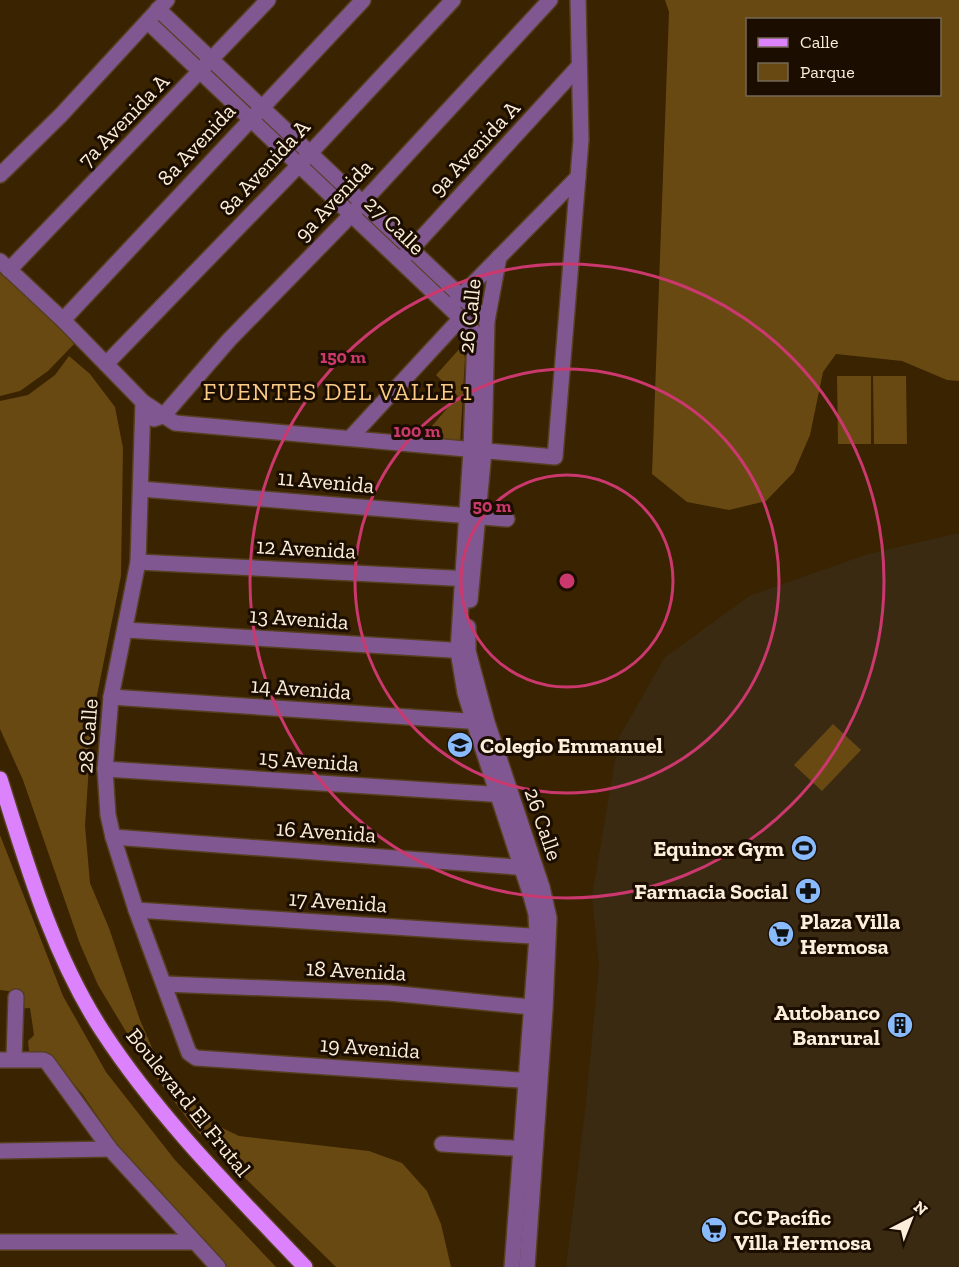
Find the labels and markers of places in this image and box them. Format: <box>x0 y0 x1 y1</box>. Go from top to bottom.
centre of rings <box>557 571 577 591</box>
school or university icon: Colegio Emmanuel <box>445 730 475 760</box>
place label: Colegio Emmanuel <box>480 732 663 759</box>
sports icon: Equinox Gym <box>789 833 819 863</box>
place label: Equinox Gym <box>653 835 785 862</box>
pharmacy icon: Farmacia Social <box>793 876 823 906</box>
place label: Farmacia Social <box>634 878 788 905</box>
place label: Plaza Villa Hermosa <box>800 908 900 960</box>
supermarket icon: Plaza Villa Hermosa <box>766 919 796 949</box>
place label: Autobanco Banrural <box>774 999 880 1051</box>
building icon: Autobanco Banrural <box>885 1010 915 1040</box>
place label: CC Pacífic Villa Hermosa <box>734 1204 872 1256</box>
supermarket icon: CC Pacífic Villa Hermosa <box>699 1215 729 1245</box>

